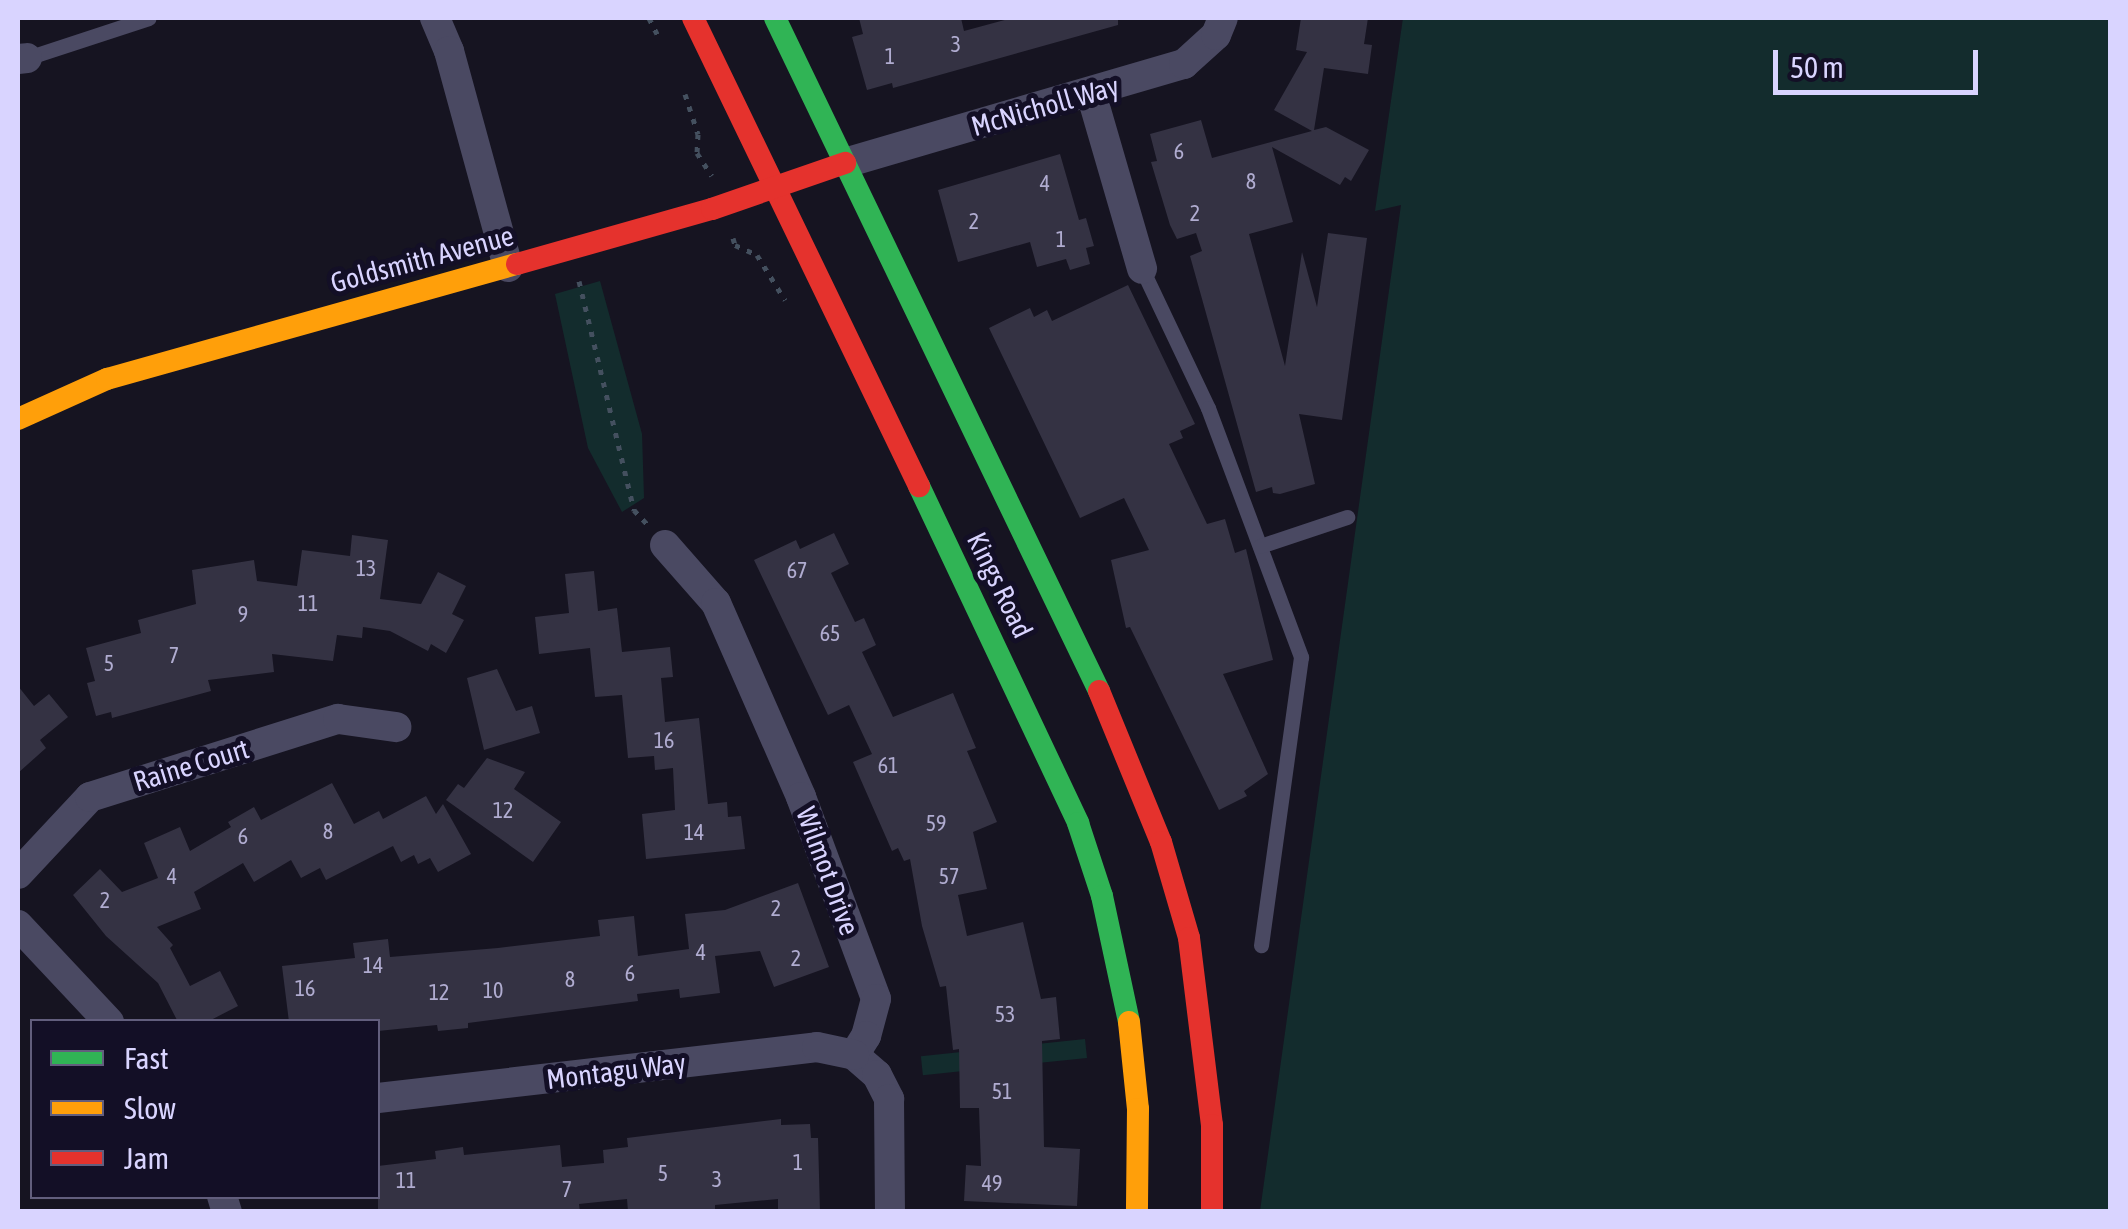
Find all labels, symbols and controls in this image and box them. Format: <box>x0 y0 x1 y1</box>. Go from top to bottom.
scale bar <box>1778 30 1983 92</box>
house number: 3 <box>951 32 961 58</box>
house number: 1 <box>885 44 895 70</box>
text: 50 m <box>1790 50 1844 84</box>
street label: McNicholl Way <box>967 69 1123 143</box>
house number: 6 <box>1174 139 1184 165</box>
house number: 8 <box>1246 169 1256 195</box>
house number: 4 <box>1040 171 1050 197</box>
house number: 2 <box>1190 201 1200 227</box>
house number: 2 <box>969 209 979 235</box>
street label: Goldsmith Avenue <box>327 218 517 300</box>
house number: 1 <box>1056 227 1066 253</box>
street label: Kings Road <box>960 527 1040 643</box>
house number: 13 <box>356 556 376 582</box>
house number: 67 <box>787 558 807 584</box>
house number: 11 <box>298 591 318 617</box>
house number: 9 <box>238 602 248 628</box>
house number: 65 <box>820 621 840 647</box>
house number: 7 <box>169 643 179 669</box>
house number: 5 <box>104 651 114 677</box>
house number: 16 <box>654 728 674 754</box>
street label: Raine Court <box>129 732 253 798</box>
house number: 61 <box>878 753 898 779</box>
house number: 12 <box>493 798 513 824</box>
street label: Wilmot Drive <box>789 802 867 940</box>
house number: 59 <box>926 811 946 837</box>
house number: 8 <box>323 819 333 845</box>
house number: 14 <box>684 820 704 846</box>
house number: 6 <box>238 824 248 850</box>
house number: 4 <box>167 864 177 890</box>
house number: 57 <box>939 864 959 890</box>
house number: 2 <box>100 888 110 914</box>
house number: 2 <box>771 896 781 922</box>
house number: 4 <box>696 940 706 966</box>
house number: 2 <box>791 946 801 972</box>
house number: 14 <box>363 953 383 979</box>
house number: 6 <box>625 961 635 987</box>
house number: 8 <box>565 967 575 993</box>
house number: 16 <box>295 976 315 1002</box>
house number: 10 <box>483 978 503 1004</box>
house number: 12 <box>429 980 449 1006</box>
house number: 53 <box>995 1002 1015 1028</box>
legend <box>30 1019 380 1199</box>
text: Fast <box>124 1041 169 1075</box>
street label: Montagu Way <box>544 1046 688 1096</box>
house number: 51 <box>992 1079 1012 1105</box>
text: Slow <box>124 1091 176 1125</box>
text: Jam <box>124 1141 169 1175</box>
house number: 1 <box>793 1150 803 1176</box>
house number: 5 <box>658 1161 668 1187</box>
house number: 3 <box>712 1167 722 1193</box>
house number: 11 <box>396 1168 416 1194</box>
house number: 49 <box>982 1171 1002 1197</box>
house number: 7 <box>562 1177 572 1203</box>

